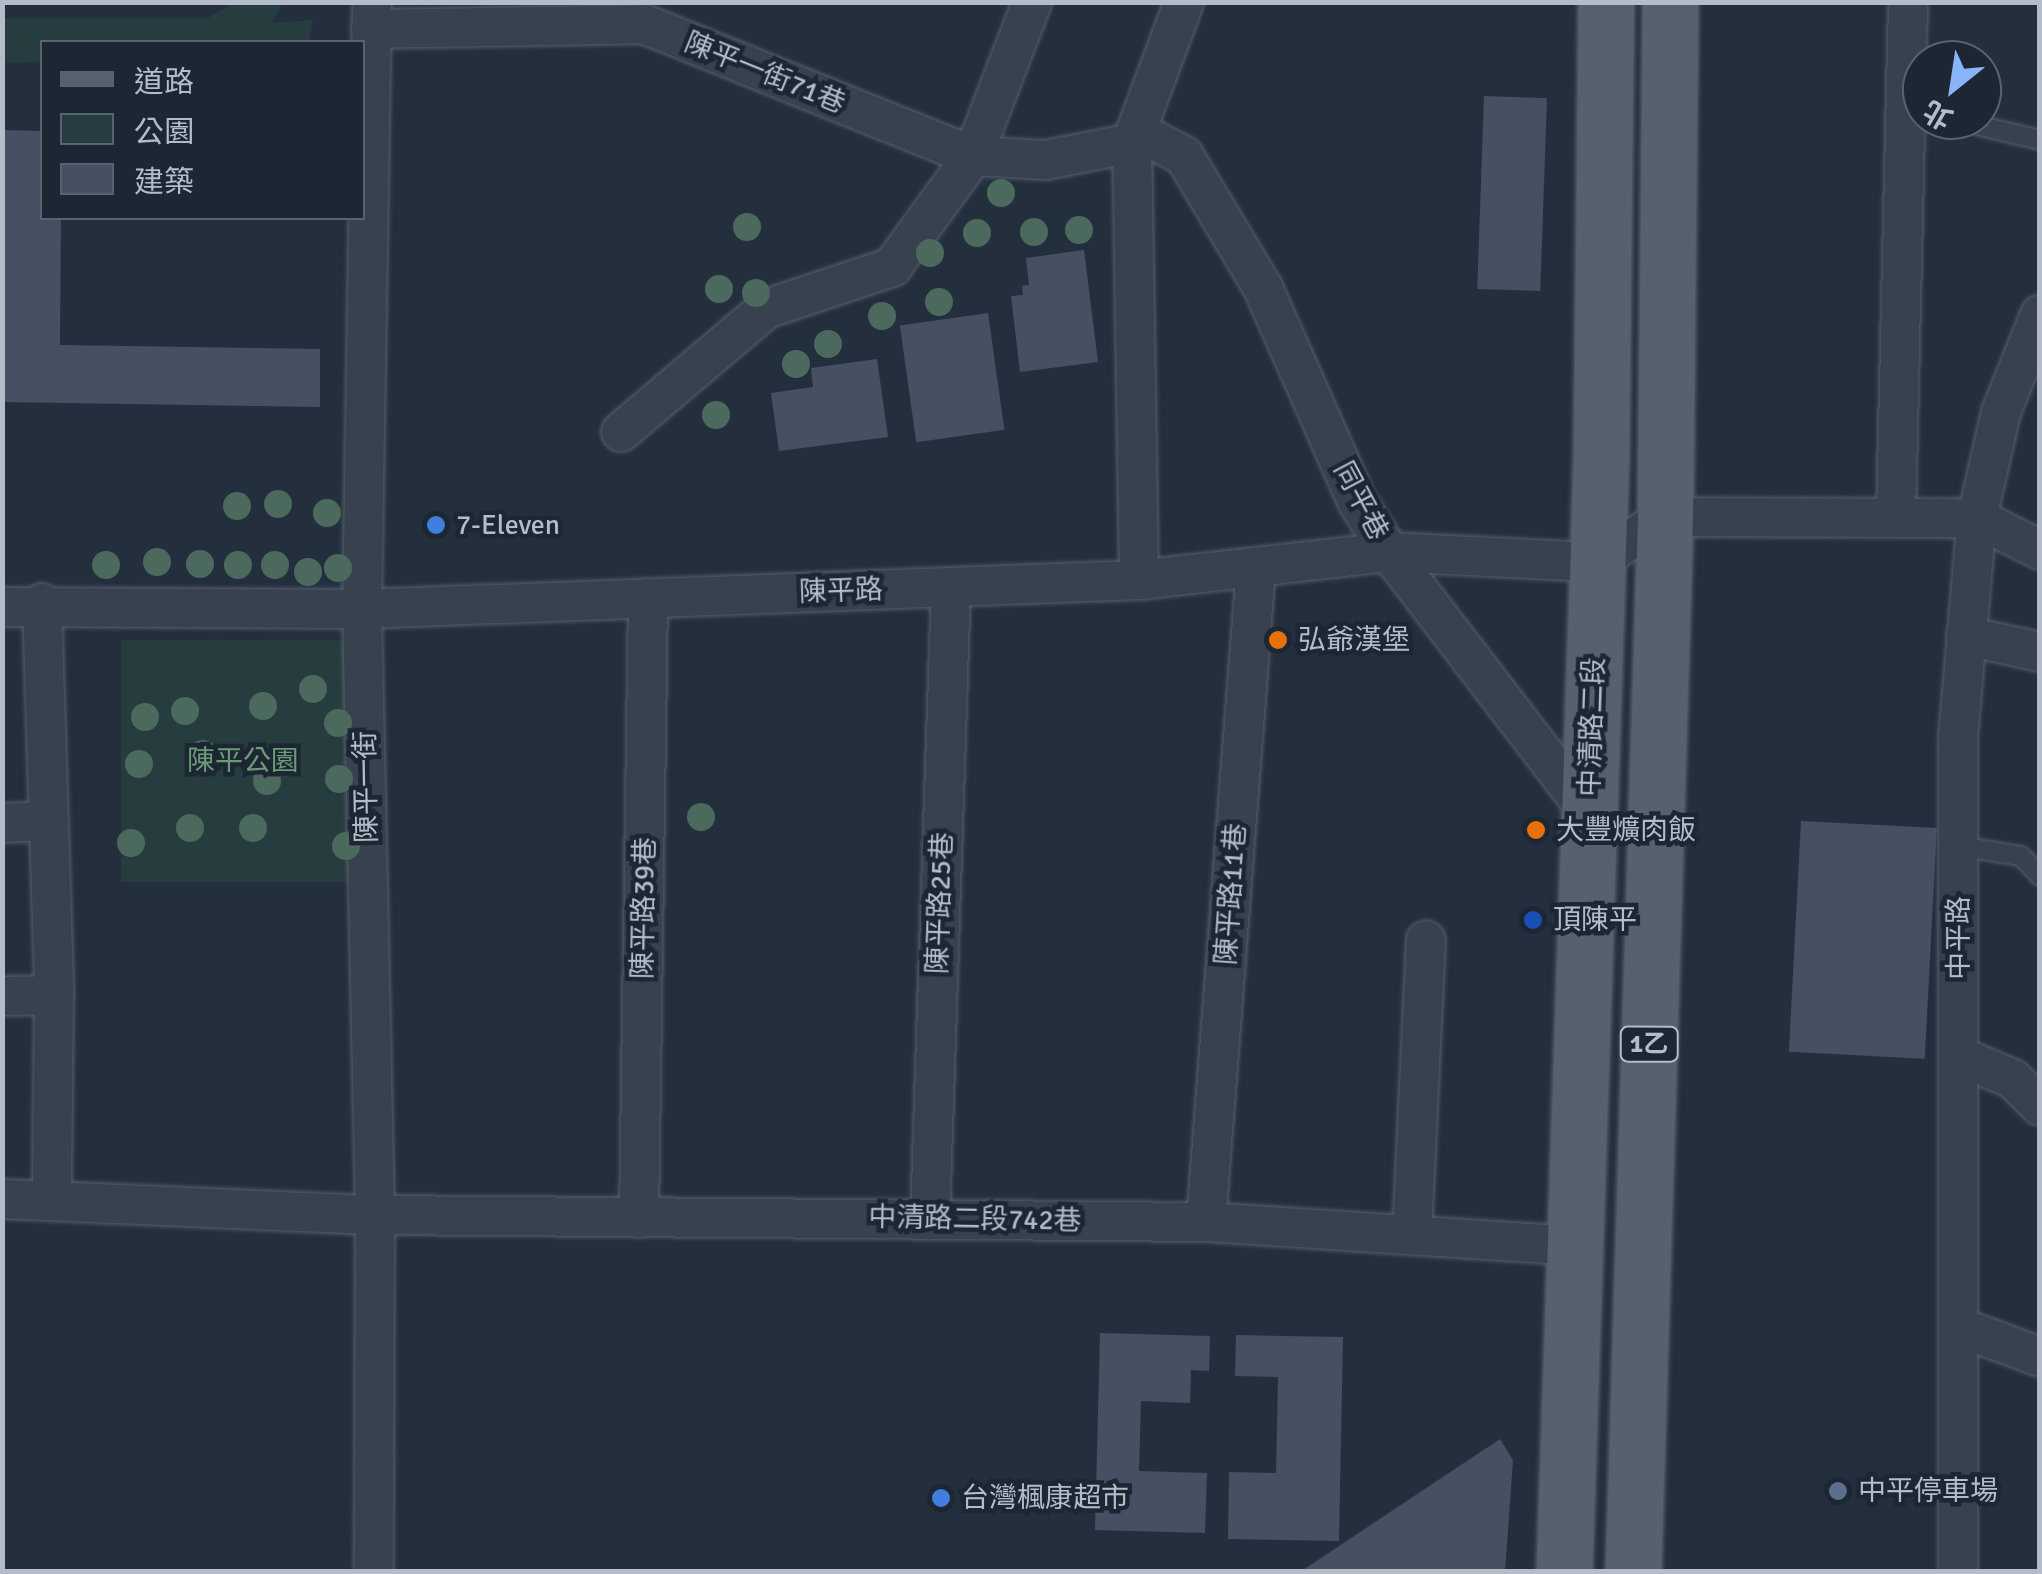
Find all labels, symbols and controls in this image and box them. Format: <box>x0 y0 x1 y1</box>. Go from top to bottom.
street label: 陳平一街71巷 <box>680 26 850 120</box>
legend <box>40 40 365 220</box>
north arrow <box>1902 40 2002 140</box>
text: 道路 <box>134 64 194 101</box>
text: 北 <box>1917 93 1959 136</box>
text: 公園 <box>134 114 194 151</box>
text: 建築 <box>134 164 194 201</box>
street label: 同平巷 <box>1326 456 1396 546</box>
place label: 7-Eleven <box>456 508 560 542</box>
marker: 7-Eleven <box>425 514 447 536</box>
street label: 陳平路 <box>798 573 884 609</box>
place label: 弘爺漢堡 <box>1298 623 1410 657</box>
marker: 弘爺漢堡 <box>1267 629 1289 651</box>
street label: 中清路二段 <box>1573 656 1611 798</box>
street label: 陳平一街 <box>348 731 384 843</box>
park label: 陳平公園 <box>187 744 299 778</box>
place label: 大豐爌肉飯 <box>1556 813 1696 847</box>
marker: 大豐爌肉飯 <box>1525 819 1547 841</box>
street label: 陳平路11巷 <box>1209 822 1253 966</box>
street label: 陳平路25巷 <box>921 831 959 975</box>
street label: 陳平路39巷 <box>626 837 662 979</box>
street label: 中平路 <box>1942 896 1976 980</box>
place label: 頂陳平 <box>1553 903 1637 937</box>
marker: 頂陳平 <box>1522 909 1544 931</box>
road number: 1乙 <box>1619 1024 1679 1064</box>
street label: 中清路二段742巷 <box>868 1200 1082 1238</box>
place label: 中平停車場 <box>1858 1474 1998 1508</box>
marker: 中平停車場 <box>1827 1480 1849 1502</box>
place label: 台灣楓康超市 <box>961 1481 1129 1515</box>
marker: 台灣楓康超市 <box>930 1487 952 1509</box>

